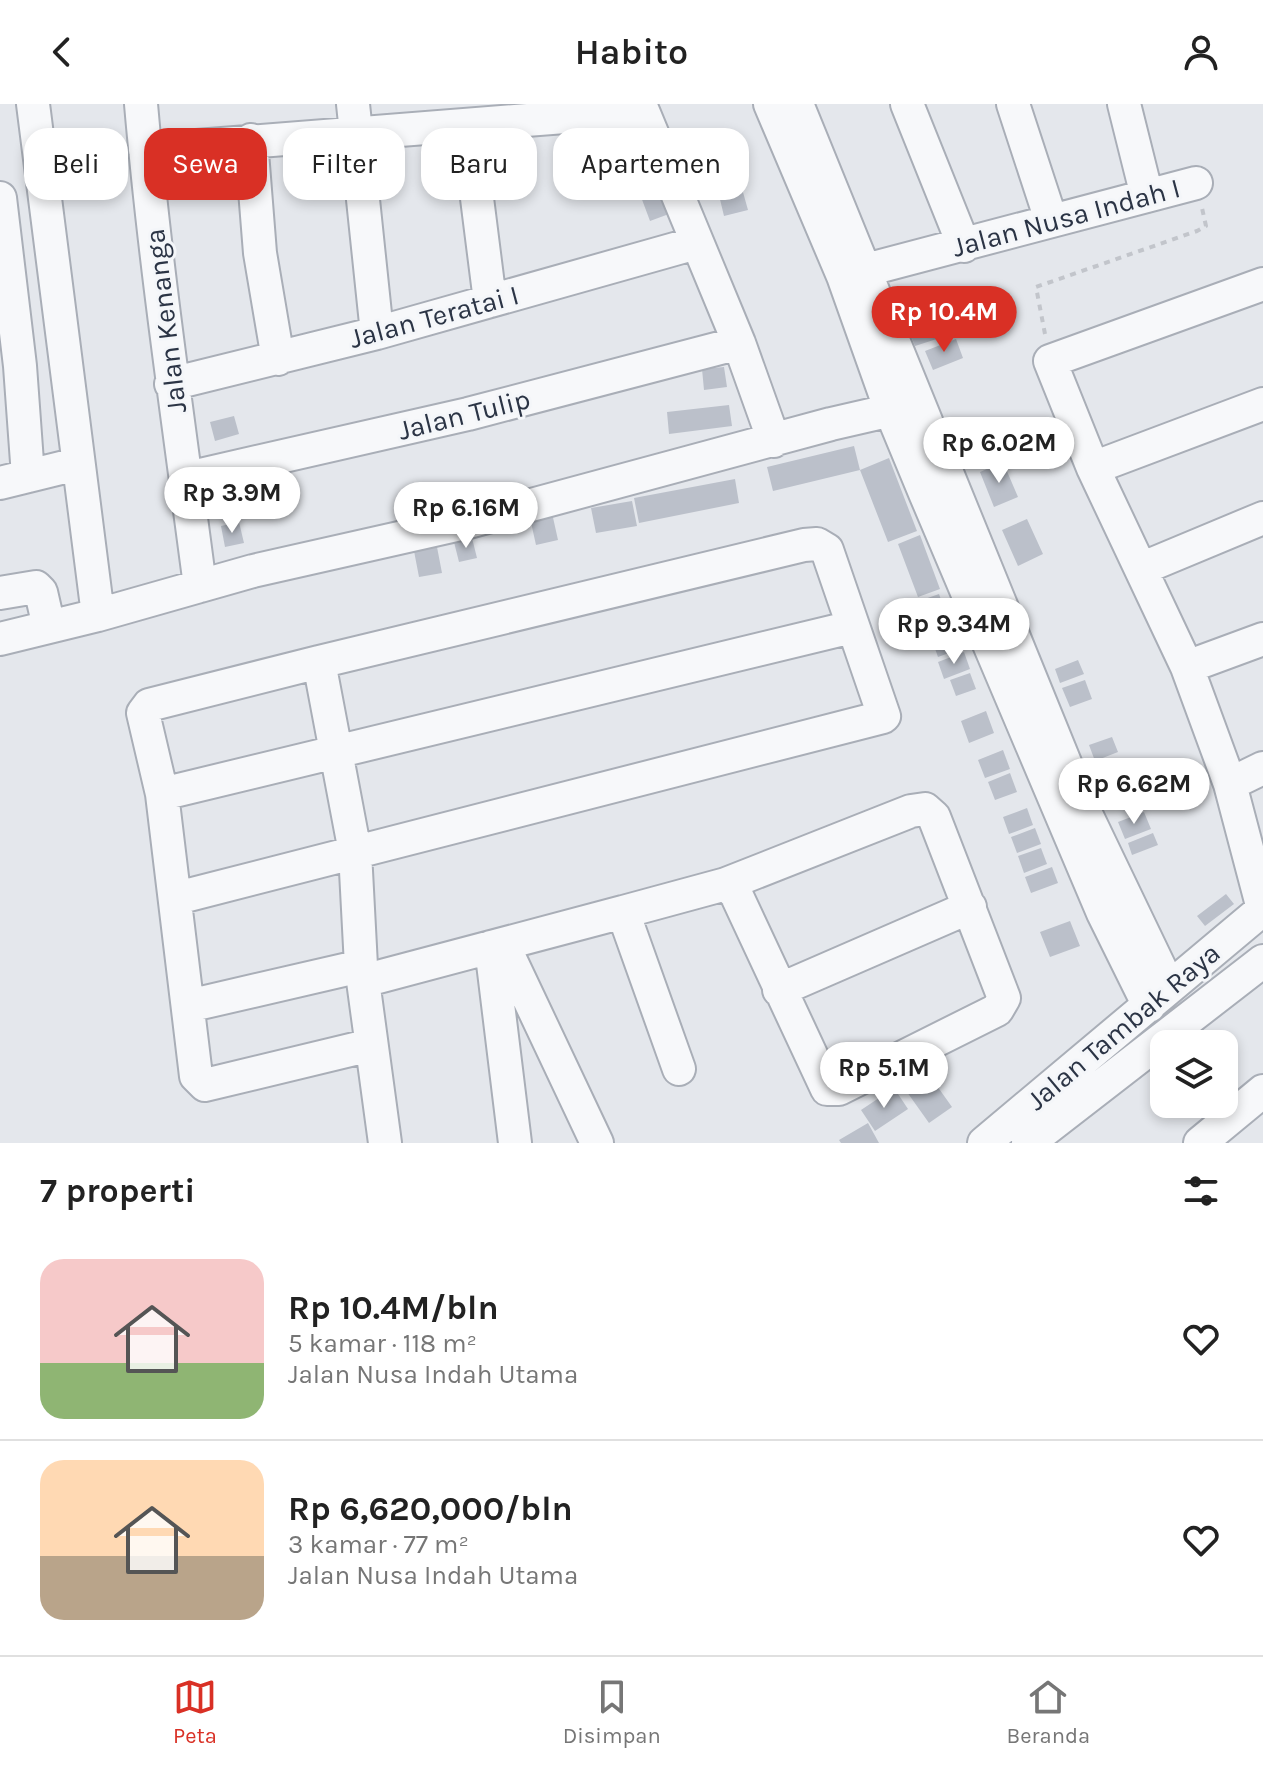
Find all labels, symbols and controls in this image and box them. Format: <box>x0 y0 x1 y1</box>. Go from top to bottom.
icon: back <box>40 30 84 74</box>
icon: person <box>1179 30 1223 74</box>
text: Habito <box>575 31 688 73</box>
chip: Beli <box>24 128 128 200</box>
chip: Sewa <box>144 128 267 200</box>
chip: Filter <box>283 128 405 200</box>
chip: Baru <box>421 128 537 200</box>
chip: Apartemen <box>553 128 749 200</box>
street label: Jalan Nusa Indah I <box>949 171 1184 264</box>
street label: Jalan Kenanga <box>138 227 193 415</box>
street label: Jalan Teratai I <box>346 278 522 355</box>
pin: Rp 10.4M <box>861 286 1027 354</box>
text: Rp 10.4M <box>890 296 998 327</box>
street label: Jalan Tulip <box>395 382 534 447</box>
pin: Rp 6.02M <box>916 417 1082 485</box>
text: Rp 6.02M <box>941 427 1057 458</box>
pin: Rp 3.9M <box>158 467 306 535</box>
text: Rp 3.9M <box>182 477 282 508</box>
pin: Rp 6.16M <box>383 482 549 550</box>
text: Rp 6.16M <box>412 492 520 523</box>
pin: Rp 9.34M <box>871 598 1037 666</box>
text: Rp 9.34M <box>897 608 1012 639</box>
pin: Rp 6.62M <box>1051 758 1217 826</box>
text: Rp 6.62M <box>1077 768 1191 799</box>
street label: Jalan Tambak Raya <box>1020 936 1227 1117</box>
map controls <box>1150 1030 1238 1118</box>
button: layers <box>1150 1030 1238 1118</box>
pin: Rp 5.1M <box>810 1042 958 1110</box>
text: Rp 5.1M <box>838 1052 930 1083</box>
icon: filters <box>1179 1169 1223 1213</box>
text: 7 properti <box>40 1171 196 1211</box>
text: Rp 10.4M/bln <box>288 1288 499 1328</box>
icon: home <box>104 1291 200 1387</box>
icon: heart <box>1179 1317 1223 1361</box>
text: 5 kamar · 118 m² <box>288 1328 477 1359</box>
text: Jalan Nusa Indah Utama <box>288 1359 578 1390</box>
text: Rp 6,620,000/bln <box>288 1489 573 1529</box>
icon: home <box>104 1492 200 1588</box>
icon: heart <box>1179 1518 1223 1562</box>
text: 3 kamar · 77 m² <box>288 1529 469 1560</box>
text: Jalan Nusa Indah Utama <box>288 1560 578 1591</box>
tab: Peta <box>173 1675 217 1749</box>
tab: Disimpan <box>563 1675 661 1749</box>
tab: Beranda <box>1007 1675 1090 1749</box>

